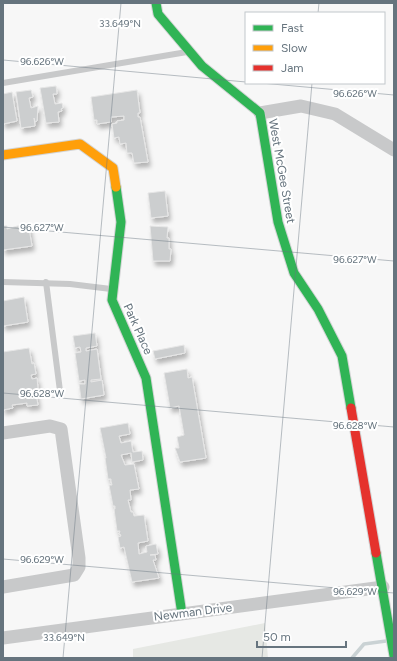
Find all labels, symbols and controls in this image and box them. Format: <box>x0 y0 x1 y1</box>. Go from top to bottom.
legend <box>245 12 385 84</box>
text: 33.649°N <box>99 17 141 30</box>
text: Fast <box>281 21 304 35</box>
text: Slow <box>281 41 308 55</box>
text: 96.626°W <box>20 55 64 68</box>
text: Jam <box>281 61 304 75</box>
text: 96.626°W <box>333 87 377 100</box>
street label: West McGee Street <box>266 118 298 225</box>
text: 96.627°W <box>20 221 64 234</box>
text: 96.627°W <box>333 253 377 266</box>
street label: Park Place <box>121 301 156 357</box>
text: 96.628°W <box>20 387 64 400</box>
text: 96.628°W <box>333 419 377 432</box>
text: 96.629°W <box>20 553 64 566</box>
text: 96.629°W <box>333 585 377 598</box>
street label: Newman Drive <box>153 600 233 624</box>
scale bar <box>257 623 346 649</box>
text: 50 m <box>263 630 291 644</box>
text: 33.649°N <box>43 631 85 644</box>

